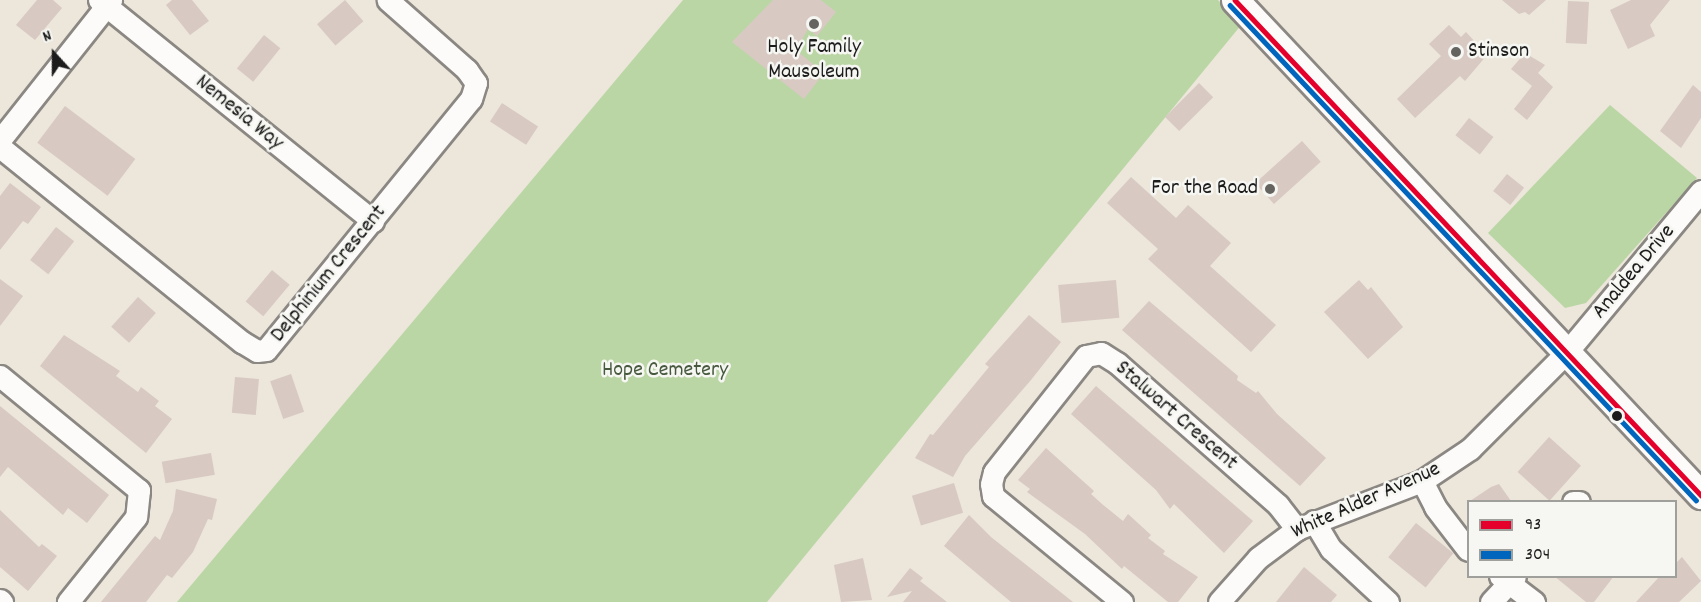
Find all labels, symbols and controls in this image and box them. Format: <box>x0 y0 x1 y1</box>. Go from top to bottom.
marker: Holy Family Mausoleum <box>807 17 821 31</box>
north arrow <box>24 24 84 84</box>
text: N <box>40 25 55 49</box>
place label: Holy Family Mausoleum <box>767 34 861 86</box>
place label: Stinson <box>1468 39 1529 65</box>
marker: Stinson <box>1449 45 1463 59</box>
street label: Nemesia Way <box>190 69 288 157</box>
place label: For the Road <box>1151 176 1258 202</box>
marker: For the Road <box>1263 182 1277 196</box>
street label: Delphinium Crescent <box>266 200 392 348</box>
street label: Analdea Drive <box>1587 219 1681 325</box>
street label: Stalwart Crescent <box>1109 356 1243 476</box>
park label: Hope Cemetery <box>602 358 728 384</box>
unlabelled marker <box>1611 410 1623 422</box>
street label: White Alder Avenue <box>1287 456 1445 546</box>
legend <box>1467 500 1677 578</box>
text: 93 <box>1525 513 1541 538</box>
text: 304 <box>1525 543 1550 568</box>

